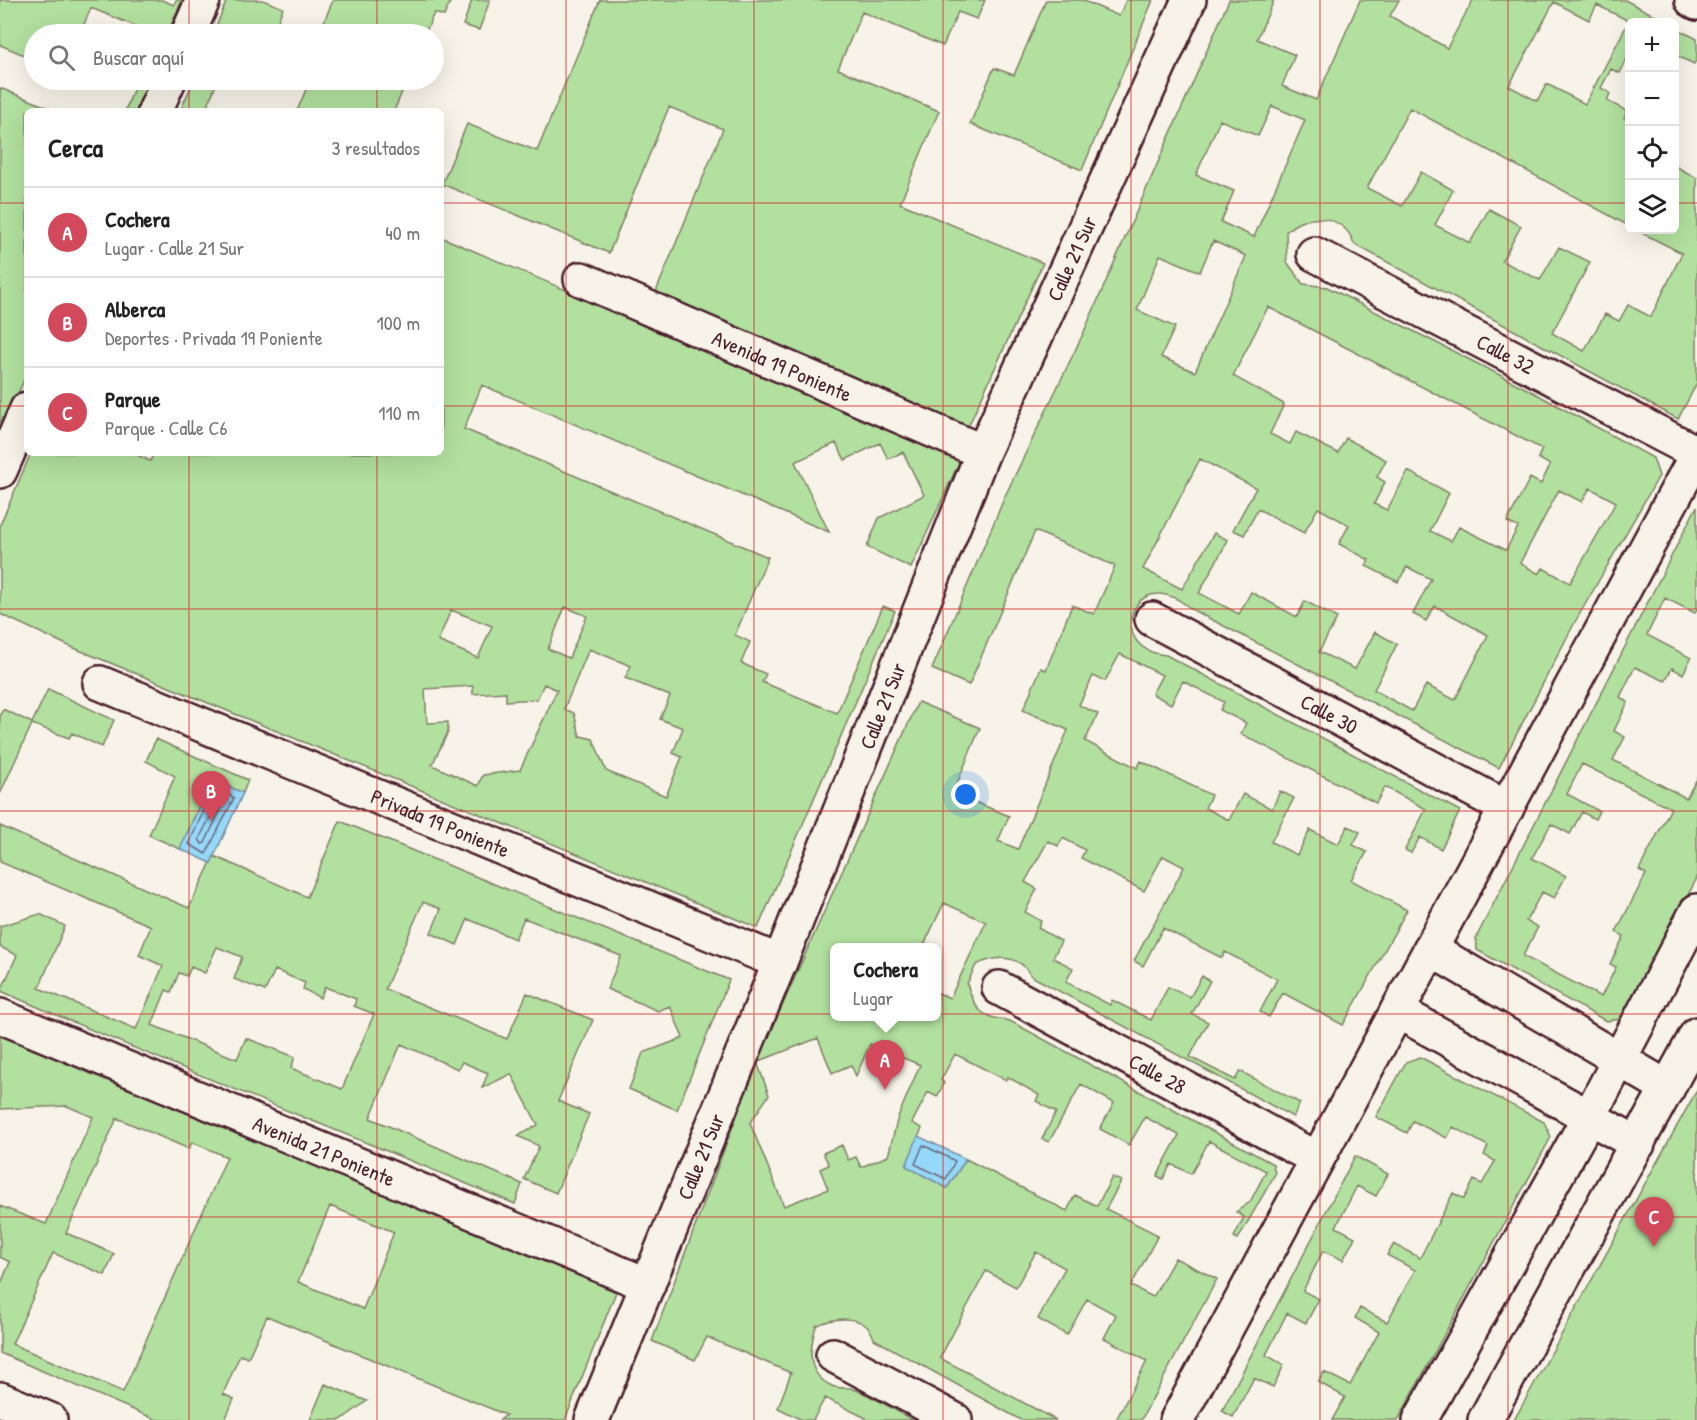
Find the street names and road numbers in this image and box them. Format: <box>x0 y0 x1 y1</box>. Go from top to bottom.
street label: Calle 21 Sur <box>1039 211 1103 305</box>
street label: Avenida 19 Poniente <box>708 323 856 408</box>
street label: Calle 32 <box>1472 327 1540 381</box>
street label: Calle 21 Sur <box>852 658 912 753</box>
street label: Calle 30 <box>1296 686 1363 741</box>
street label: Privada 19 Poniente <box>367 781 514 864</box>
street label: Calle 28 <box>1124 1046 1191 1100</box>
street label: Avenida 21 Poniente <box>249 1108 399 1193</box>
street label: Calle 21 Sur <box>670 1109 731 1204</box>

